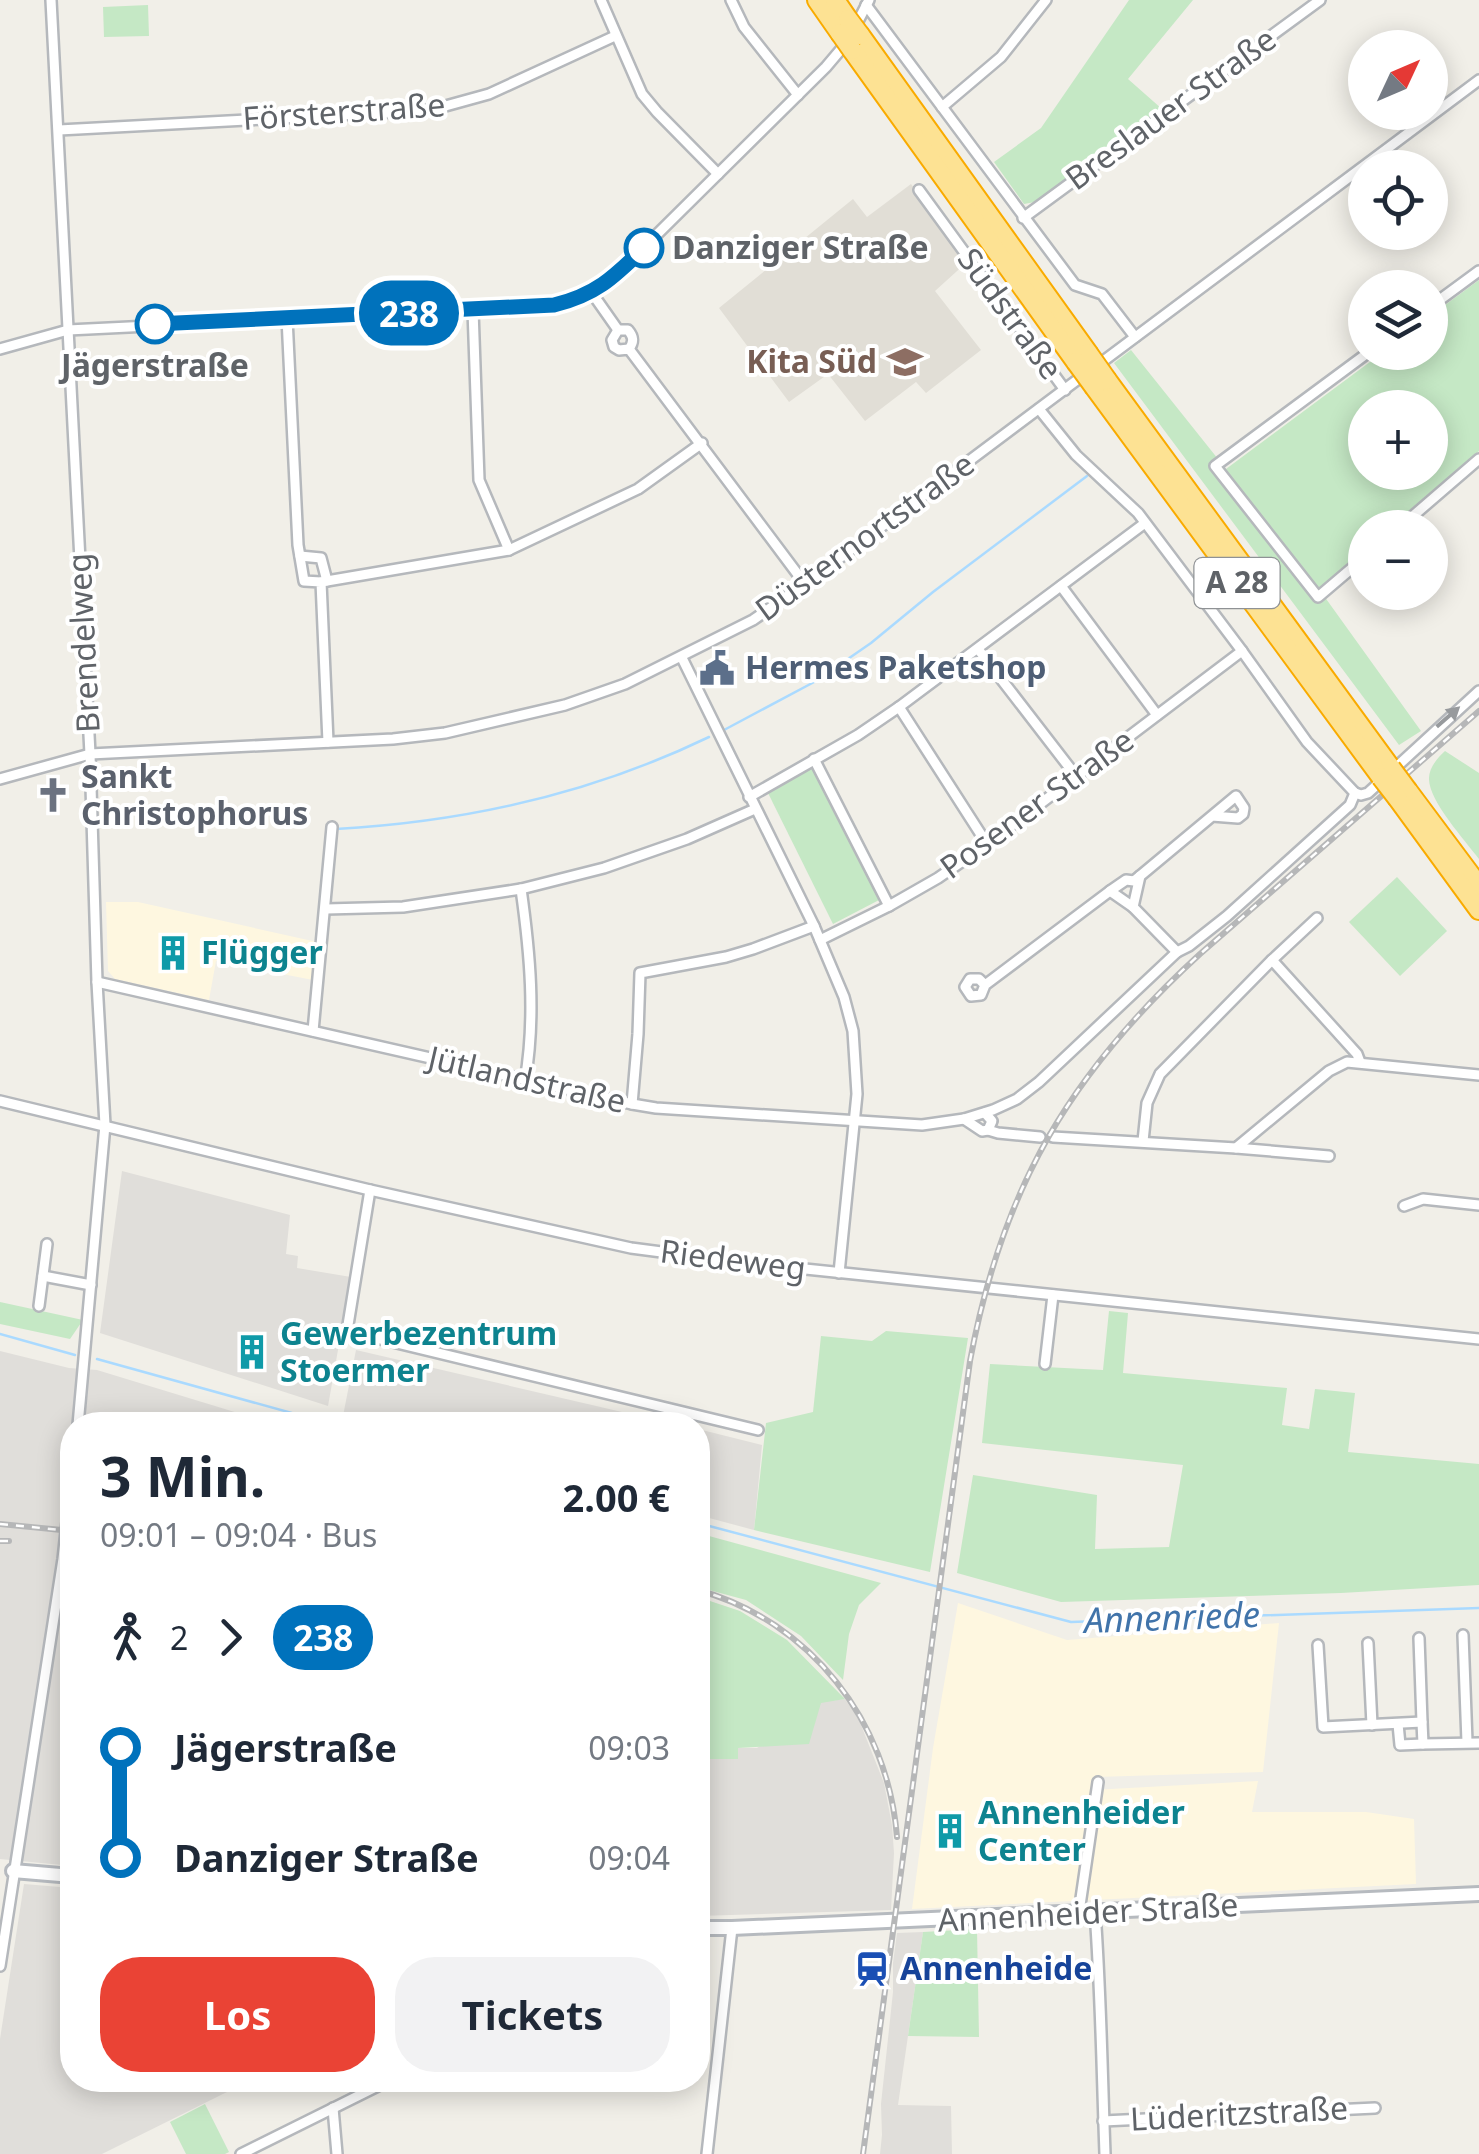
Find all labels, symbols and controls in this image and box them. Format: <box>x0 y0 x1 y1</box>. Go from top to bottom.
street label: Breslauer Straße <box>1056 17 1284 199</box>
north arrow <box>1348 30 1448 130</box>
map controls <box>1348 30 1448 610</box>
street label: Försterstraße <box>241 82 447 139</box>
button: locate <box>1348 150 1448 250</box>
place label: Danziger Straße <box>672 225 929 268</box>
marker: Danziger Straße <box>625 229 663 267</box>
street label: Südstraße <box>949 239 1073 388</box>
button: layers <box>1348 270 1448 370</box>
line badge: 238 <box>352 280 466 346</box>
text: 238 <box>379 290 439 337</box>
marker: Jägerstraße <box>136 305 174 343</box>
place label: Kita Süd <box>746 339 877 382</box>
place label: Jägerstraße <box>58 343 249 386</box>
school or university icon: Kita Süd <box>886 343 924 381</box>
button: + <box>1348 390 1448 490</box>
street label: Düsternortstraße <box>746 442 982 630</box>
button: − <box>1348 510 1448 610</box>
street label: Brendelweg <box>56 552 109 734</box>
road number: A 28 <box>1194 558 1280 608</box>
place label: Hermes Paketshop <box>745 645 1047 688</box>
public building icon: Hermes Paketshop <box>698 649 736 687</box>
one-way arrow <box>1436 707 1461 729</box>
street label: Posener Straße <box>931 718 1142 888</box>
place label: Sankt Christophorus <box>81 754 308 834</box>
church icon: Sankt Christophorus <box>34 776 72 814</box>
place label: Flügger <box>201 930 323 973</box>
building icon: Flügger <box>154 934 192 972</box>
street label: Jütlandstraße <box>421 1034 630 1122</box>
street label: Riedeweg <box>658 1228 808 1289</box>
place label: Gewerbezentrum Stoermer <box>280 1311 557 1391</box>
building icon: Gewerbezentrum Stoermer <box>233 1333 271 1371</box>
text: 3 Min. <box>100 1438 265 1513</box>
text: 2.00 € <box>562 1471 670 1523</box>
text: 09:01 – 09:04 · Bus <box>100 1513 377 1556</box>
water label: Annenriede <box>1081 1590 1261 1643</box>
icon: walk <box>100 1610 155 1665</box>
icon: forward <box>203 1610 258 1665</box>
text: 238 <box>293 1614 353 1661</box>
text: 2 <box>170 1616 188 1659</box>
text: Jägerstraße <box>174 1721 397 1773</box>
text: 09:03 <box>588 1726 670 1769</box>
place label: Annenheider Center <box>978 1790 1185 1870</box>
building icon: Annenheider Center <box>931 1812 969 1850</box>
text: Danziger Straße <box>174 1831 479 1883</box>
text: 09:04 <box>588 1836 670 1879</box>
street label: Annenheider Straße <box>936 1882 1239 1941</box>
place label: Annenheide <box>900 1946 1092 1989</box>
station icon: Annenheide <box>853 1950 891 1988</box>
button: Los <box>100 1957 375 2072</box>
button: Tickets <box>395 1957 670 2072</box>
street label: Lüderitzstraße <box>1129 2085 1349 2140</box>

